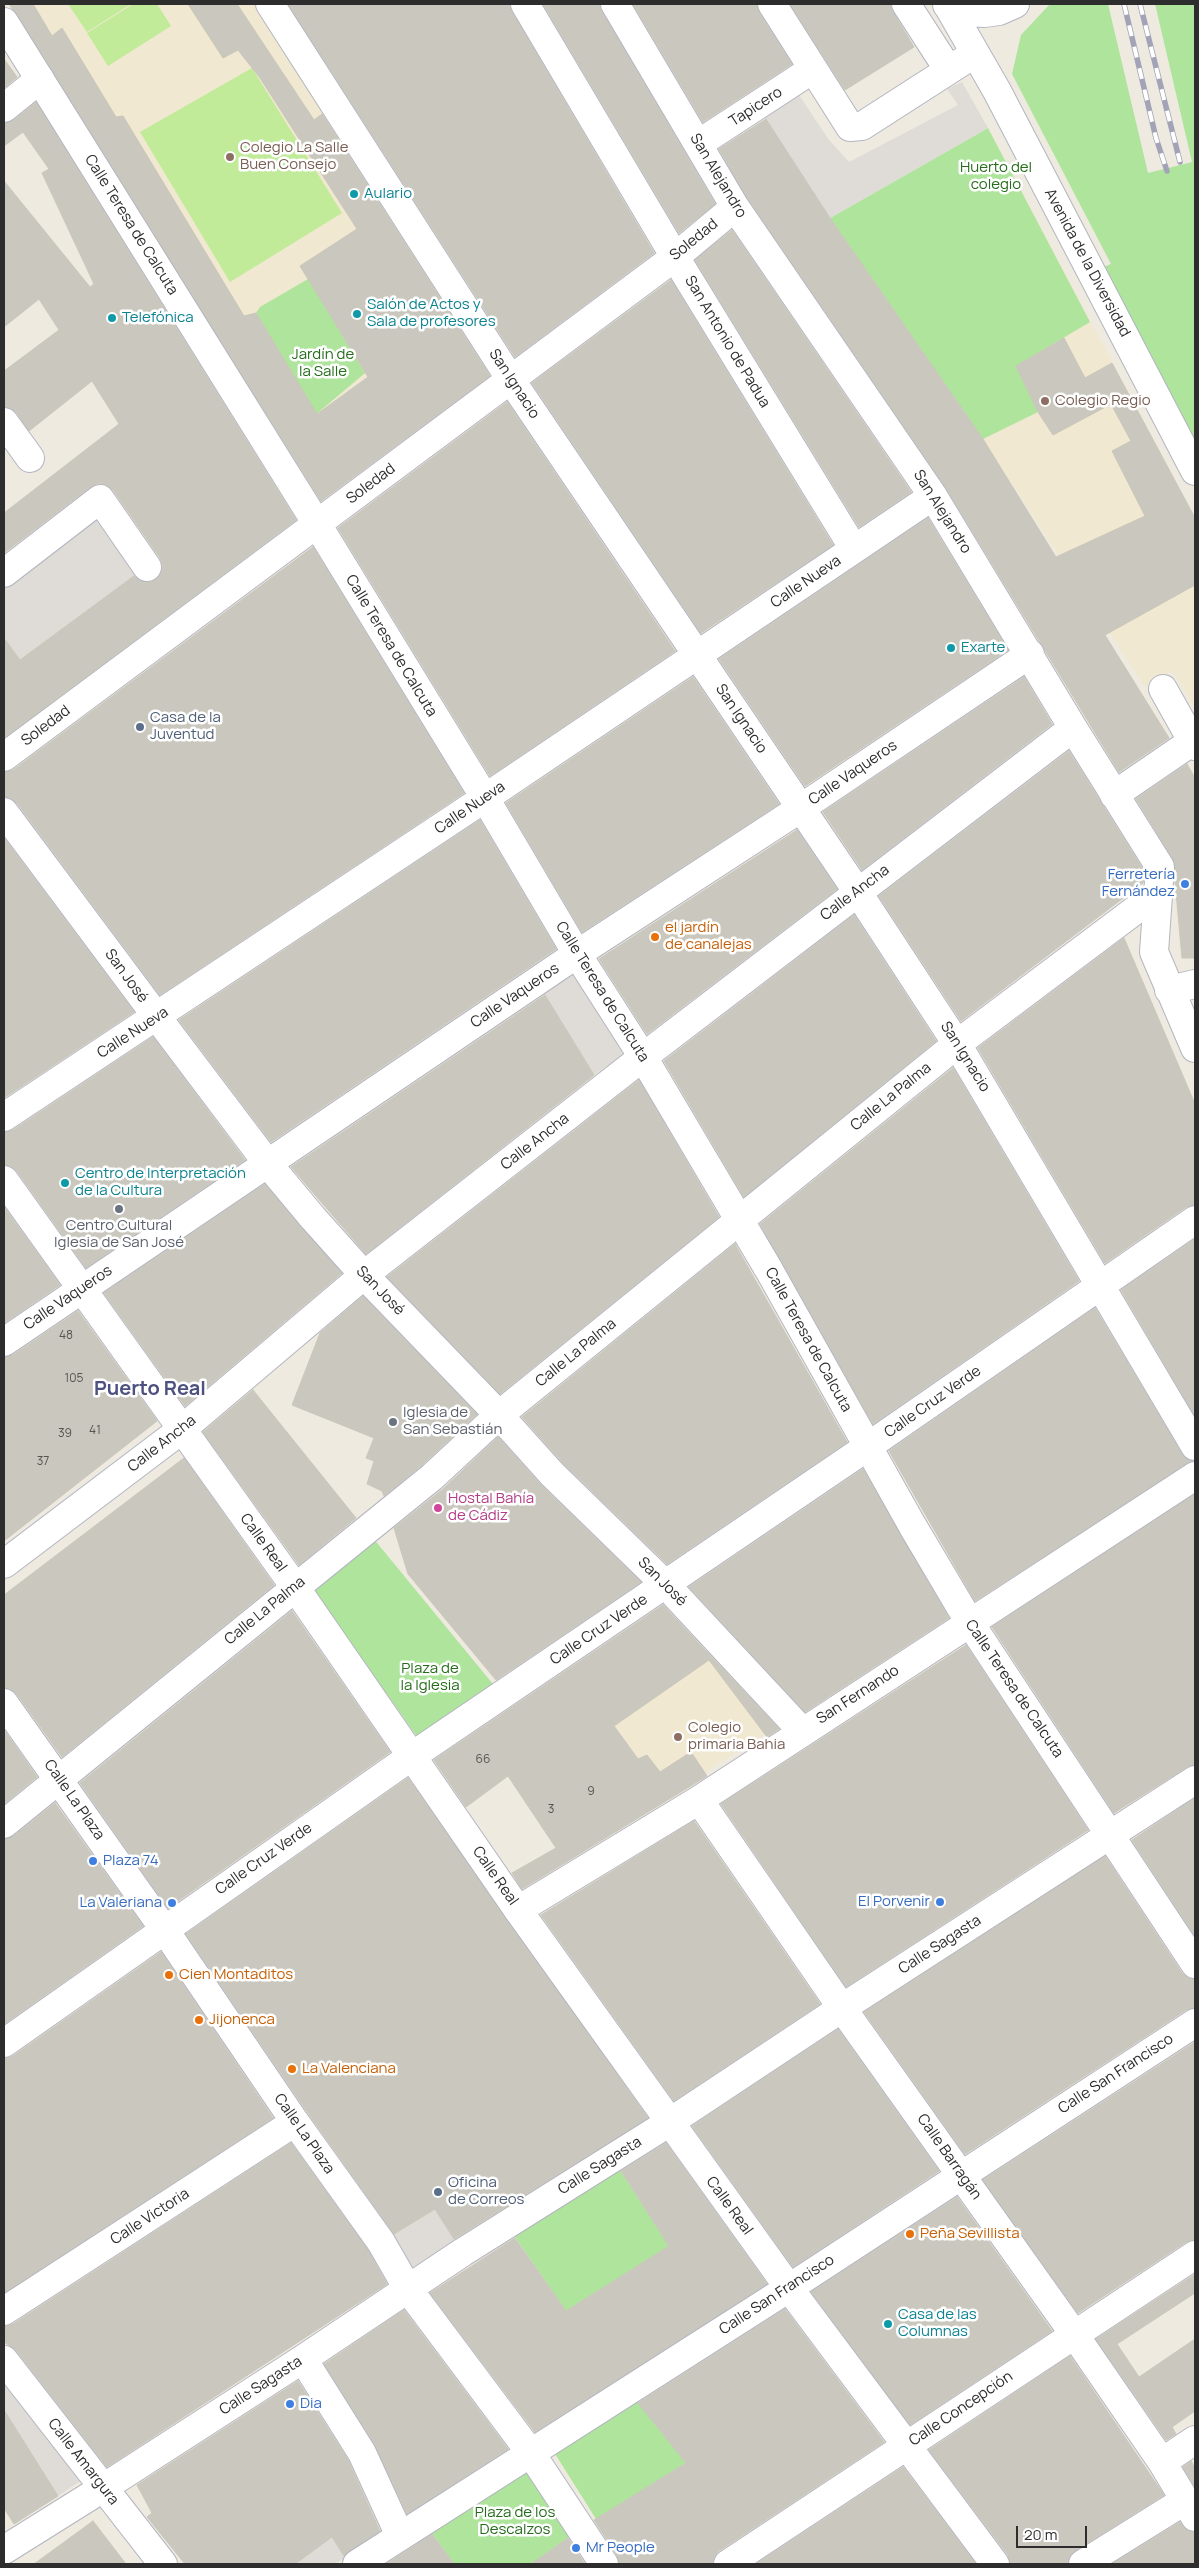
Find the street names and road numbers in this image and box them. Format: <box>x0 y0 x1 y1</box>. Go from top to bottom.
street label: Tapicero <box>726 83 786 131</box>
street label: San Alejandro <box>686 131 750 221</box>
street label: Calle Teresa de Calcuta <box>80 151 182 299</box>
street label: Avenida de la Diversidad <box>1040 186 1134 340</box>
street label: Soledad <box>666 215 722 265</box>
street label: San Antonio de Padua <box>681 273 773 411</box>
street label: San Ignacio <box>485 346 543 422</box>
street label: Soledad <box>343 460 399 508</box>
street label: San Alejandro <box>909 467 975 557</box>
street label: Calle Nueva <box>767 552 845 612</box>
street label: Calle Teresa de Calcuta <box>341 572 441 720</box>
street label: San Ignacio <box>711 681 771 757</box>
street label: Soledad <box>18 702 74 750</box>
street label: Calle Vaqueros <box>805 737 901 809</box>
street label: Calle Nueva <box>431 778 509 838</box>
street label: Calle Ancha <box>817 861 893 925</box>
street label: Calle Teresa de Calcuta <box>551 918 653 1066</box>
street label: San José <box>101 946 151 1006</box>
street label: Calle Vaqueros <box>467 960 563 1032</box>
street label: Calle Nueva <box>94 1003 172 1063</box>
street label: San Ignacio <box>936 1018 994 1096</box>
street label: Calle La Palma <box>847 1059 935 1135</box>
street label: Calle Ancha <box>497 1110 573 1174</box>
street label: Calle Vaqueros <box>20 1262 116 1334</box>
street label: San José <box>352 1262 408 1320</box>
street label: Calle Teresa de Calcuta <box>761 1265 855 1415</box>
street label: Calle La Palma <box>532 1315 620 1391</box>
street label: Calle Cruz Verde <box>881 1362 985 1442</box>
street label: Calle Ancha <box>124 1412 200 1476</box>
street label: Calle Real <box>236 1510 290 1576</box>
street label: San José <box>634 1554 690 1610</box>
street label: Calle La Palma <box>221 1573 309 1649</box>
street label: Calle Cruz Verde <box>547 1591 651 1669</box>
street label: Calle Teresa de Calcuta <box>961 1617 1067 1761</box>
street label: San Fernando <box>813 1662 903 1728</box>
street label: Calle La Plaza <box>40 1757 108 1843</box>
street label: Calle Cruz Verde <box>212 1819 316 1899</box>
street label: Calle Real <box>468 1843 522 1909</box>
street label: Calle Sagasta <box>895 1912 985 1978</box>
street label: Calle San Francisco <box>1055 2030 1177 2118</box>
street label: Calle La Plaza <box>270 2091 338 2177</box>
street label: Calle Barragán <box>913 2111 985 2203</box>
street label: Calle Sagasta <box>555 2133 645 2199</box>
street label: Calle Real <box>702 2173 756 2239</box>
street label: Calle Victoria <box>107 2185 193 2249</box>
street label: Calle San Francisco <box>716 2251 838 2339</box>
street label: Calle Sagasta <box>216 2353 306 2419</box>
street label: Calle Concepción <box>906 2368 1016 2450</box>
street label: Calle Amargura <box>44 2415 122 2509</box>

